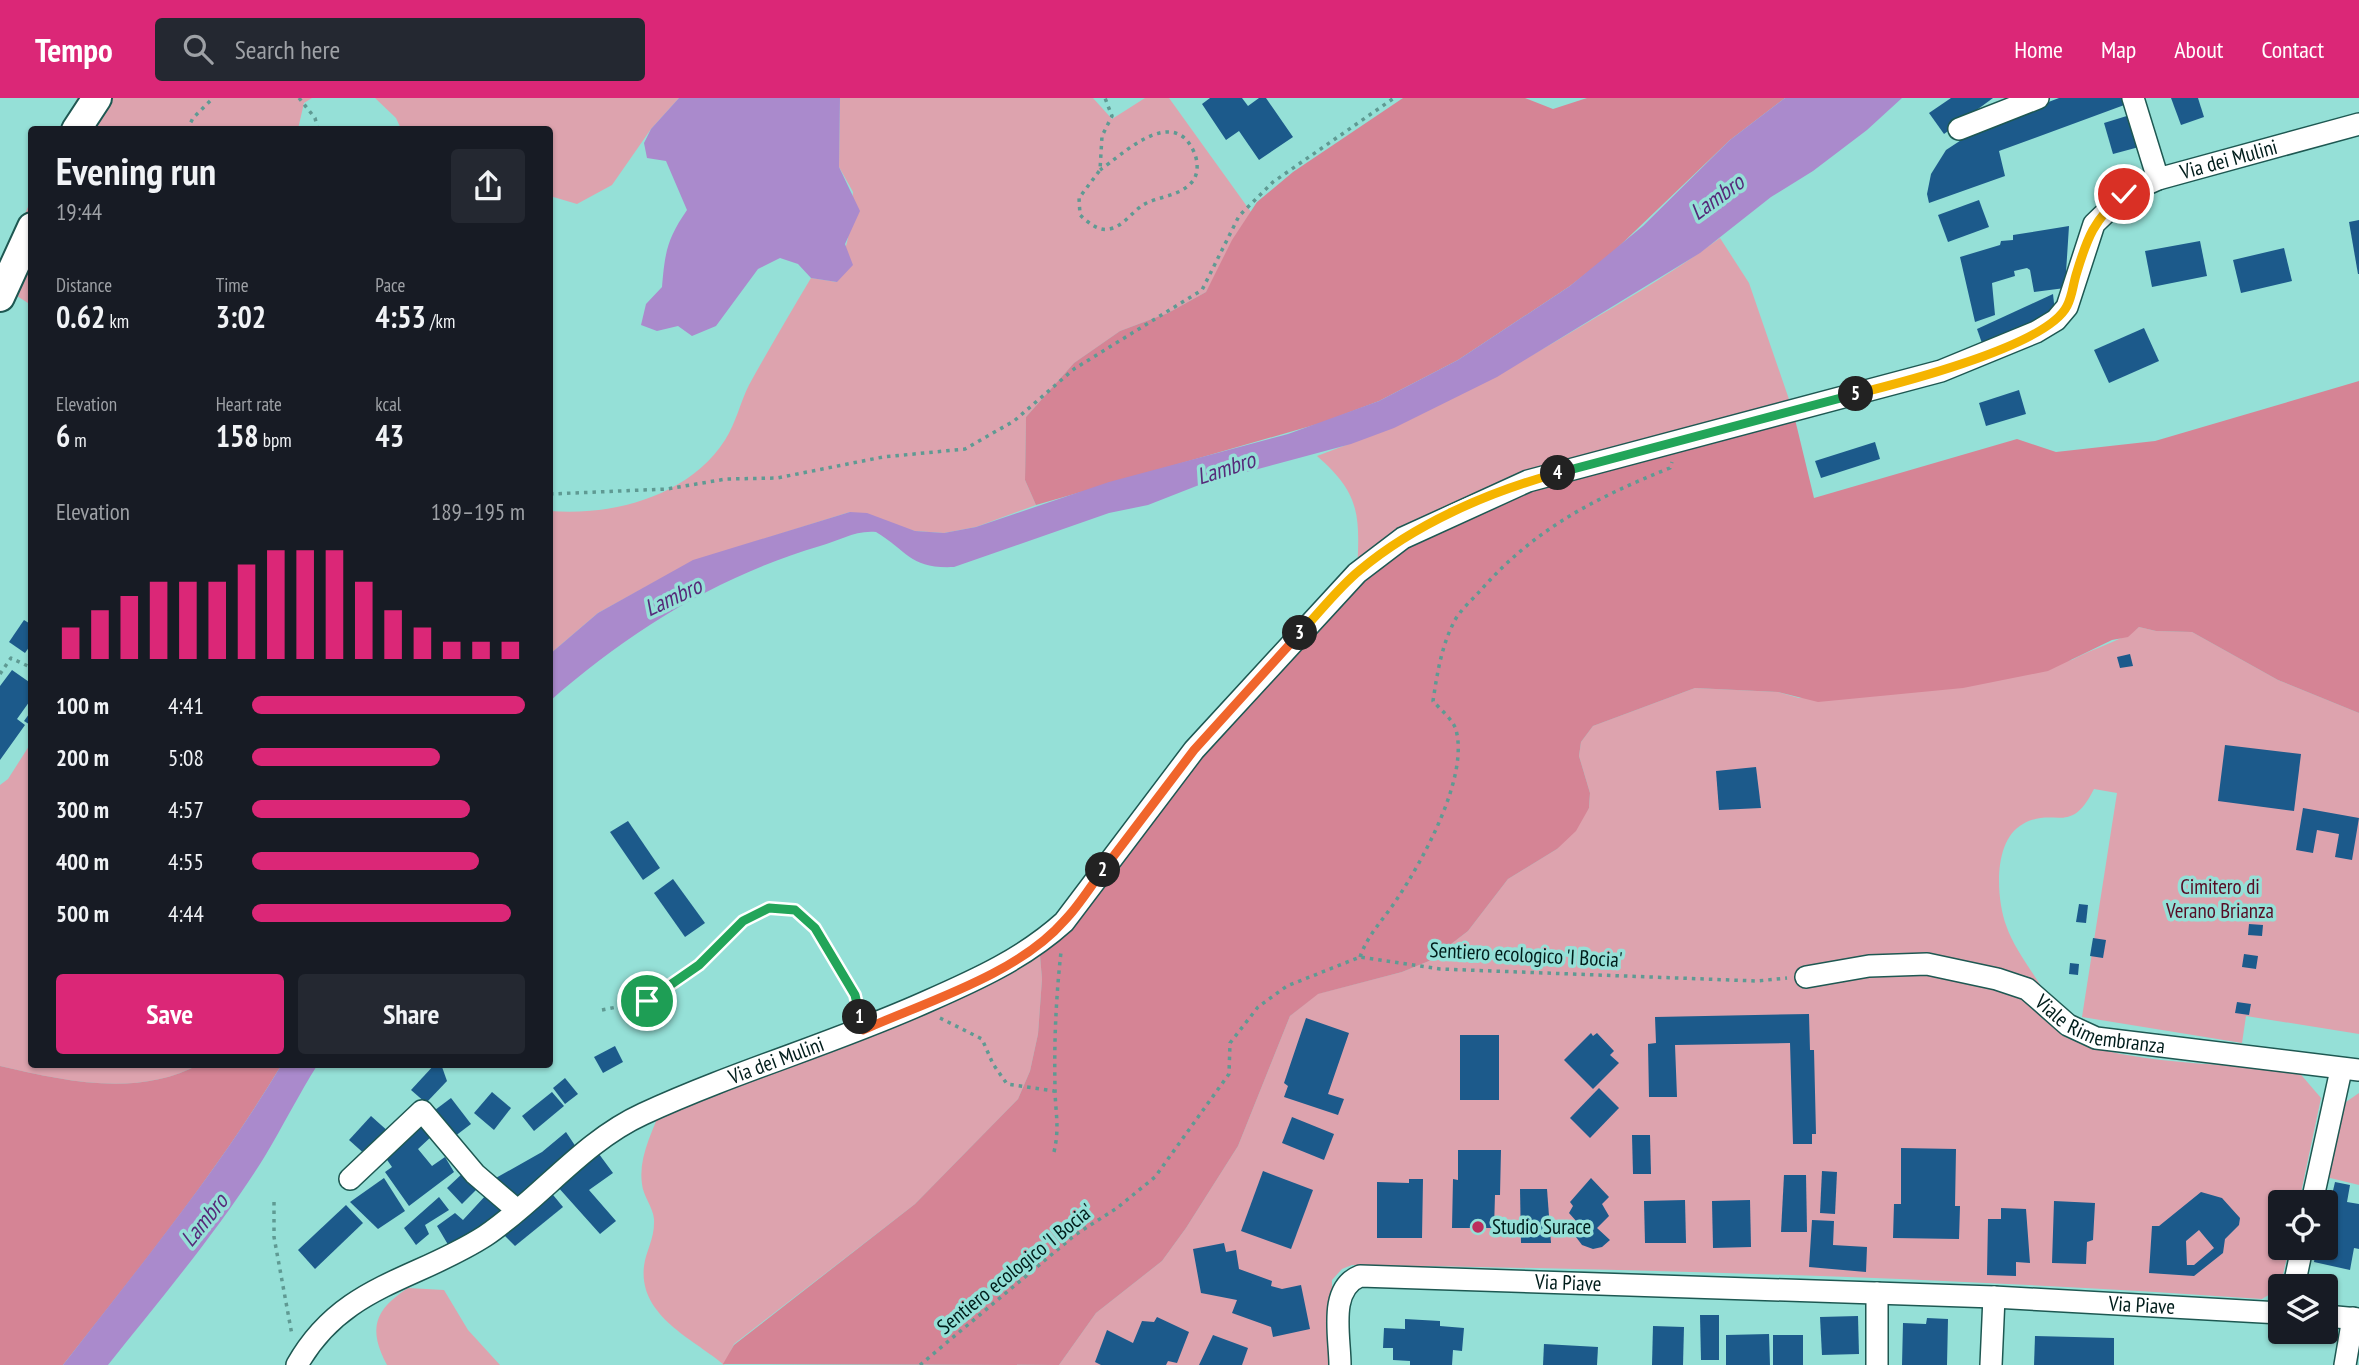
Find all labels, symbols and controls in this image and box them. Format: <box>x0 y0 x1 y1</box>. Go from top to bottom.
search box <box>155 18 645 81</box>
text: Tempo <box>35 28 113 71</box>
icon: search <box>179 30 217 68</box>
text: Search here <box>235 33 340 66</box>
text: Home <box>2014 34 2063 65</box>
text: Map <box>2101 34 2136 65</box>
text: About <box>2174 34 2223 65</box>
text: Contact <box>2261 34 2324 65</box>
street label: Via dei Mulini <box>2176 133 2280 186</box>
text: Evening run <box>56 146 216 195</box>
button: share <box>451 149 525 223</box>
pin <box>2094 164 2154 224</box>
water label: Lambro <box>1684 166 1751 226</box>
icon: check <box>2105 175 2143 213</box>
text: 19:44 <box>56 197 102 226</box>
text: Distance <box>56 273 112 297</box>
text: Time <box>216 273 249 297</box>
text: Pace <box>375 273 405 297</box>
text: 0.62 <box>56 297 105 336</box>
text: 3:02 <box>216 297 266 336</box>
text: 4:53 <box>375 297 426 336</box>
text: km <box>105 309 129 333</box>
text: /km <box>426 309 455 333</box>
pin: 5 <box>1839 376 1874 412</box>
text: 5 <box>1851 381 1860 405</box>
text: Elevation <box>56 392 117 416</box>
text: Heart rate <box>216 392 282 416</box>
text: kcal <box>375 392 401 416</box>
text: 6 <box>56 416 70 455</box>
text: 158 <box>216 416 259 455</box>
text: 43 <box>375 416 404 455</box>
text: m <box>70 428 87 452</box>
text: bpm <box>259 428 292 452</box>
water label: Lambro <box>1193 444 1261 491</box>
pin: 4 <box>1540 456 1576 490</box>
text: 4 <box>1553 460 1562 484</box>
text: Elevation <box>56 497 130 526</box>
text: 189–195 m <box>431 497 525 526</box>
water label: Lambro <box>640 570 708 622</box>
pin: 3 <box>1282 616 1318 650</box>
text: 3 <box>1295 620 1304 644</box>
text: 100 m <box>56 691 109 720</box>
text: 4:41 <box>168 691 204 720</box>
text: 200 m <box>56 743 109 772</box>
text: 5:08 <box>168 743 204 772</box>
text: 300 m <box>56 795 109 824</box>
text: 4:57 <box>168 795 204 824</box>
text: 400 m <box>56 847 109 876</box>
text: 4:55 <box>168 847 204 876</box>
pin: 2 <box>1086 852 1120 888</box>
text: 2 <box>1098 857 1107 881</box>
park label: Cimitero di Verano Brianza <box>2165 873 2274 924</box>
text: 500 m <box>56 899 109 928</box>
text: 4:44 <box>168 899 204 928</box>
street label: Sentiero ecologico 'I Bocia' <box>1429 936 1623 973</box>
pin <box>617 971 677 1031</box>
button: Save <box>56 974 284 1054</box>
button: Share <box>298 974 525 1054</box>
icon: arrive <box>628 982 666 1020</box>
street label: Viale Rimembranza <box>2029 988 2167 1059</box>
pin: 1 <box>842 1000 878 1034</box>
text: 1 <box>855 1004 864 1028</box>
street label: Via dei Mulini <box>724 1030 828 1090</box>
water label: Lambro <box>174 1186 235 1252</box>
map controls <box>2268 1190 2338 1344</box>
button: locate <box>2268 1190 2338 1260</box>
street label: Sentiero ecologico 'I Bocia' <box>931 1197 1098 1340</box>
place label: Studio Surace <box>1492 1213 1591 1240</box>
marker: Studio Surace <box>1470 1219 1486 1235</box>
street label: Via Piave <box>1534 1268 1602 1297</box>
button: layers <box>2268 1274 2338 1344</box>
street label: Via Piave <box>2107 1289 2176 1320</box>

